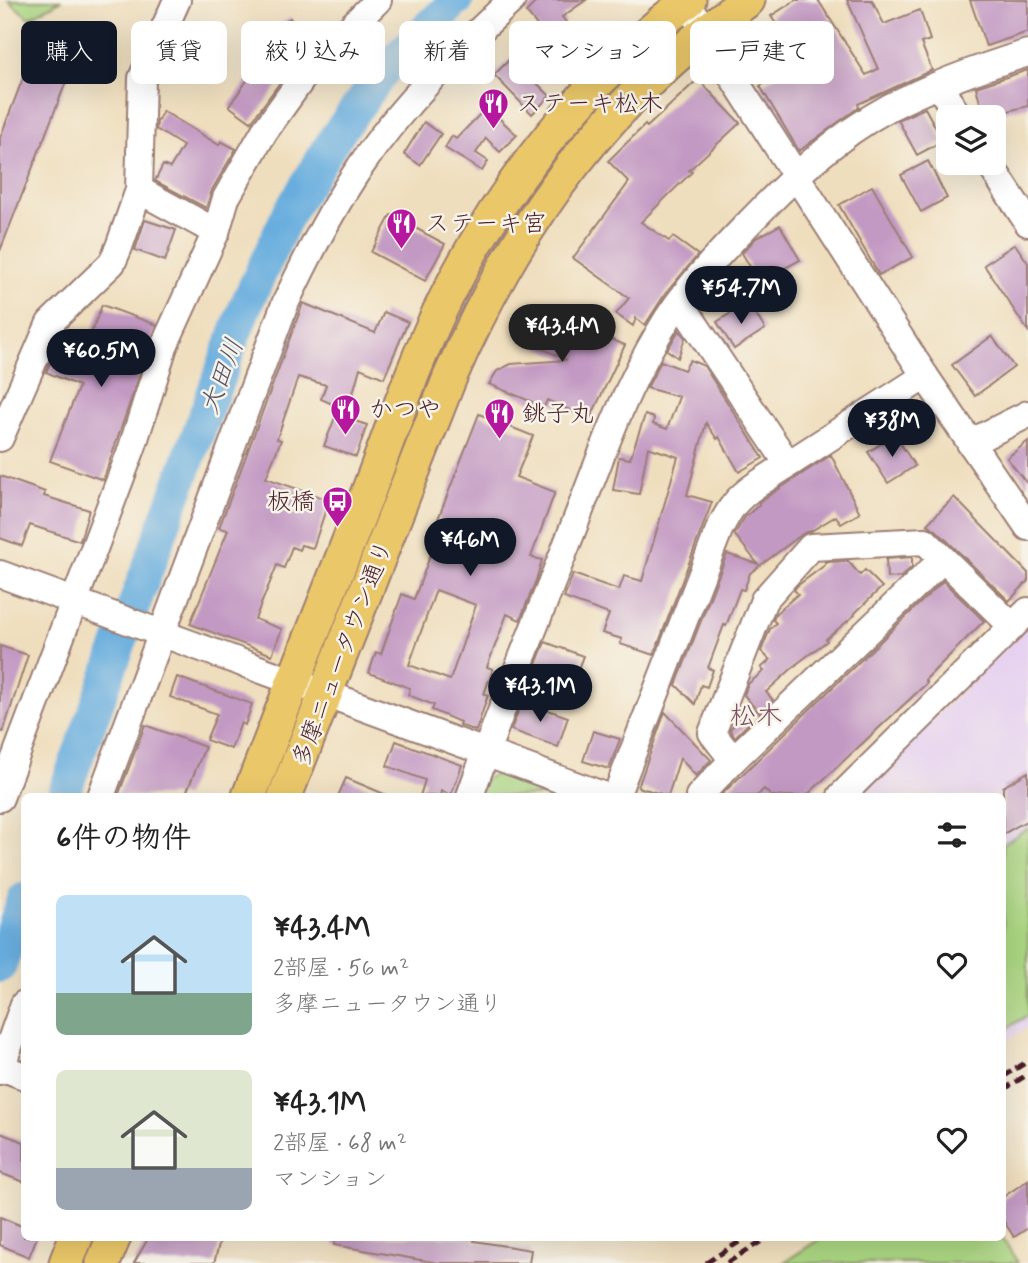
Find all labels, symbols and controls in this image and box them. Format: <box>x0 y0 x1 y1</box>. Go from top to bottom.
chip: 購入 <box>21 21 117 84</box>
chip: 賃貸 <box>131 21 227 84</box>
chip: 絞り込み <box>241 21 385 84</box>
chip: 新着 <box>399 21 495 84</box>
chip: マンション <box>509 21 676 84</box>
chip: 一戸建て <box>690 21 834 84</box>
restaurant icon: ステーキ松木 <box>477 86 511 130</box>
place label: ステーキ松木 <box>517 89 662 120</box>
map controls <box>936 105 1006 175</box>
button: layers <box>936 105 1006 175</box>
restaurant icon: ステーキ宮 <box>385 206 419 250</box>
place label: ステーキ宮 <box>425 209 546 240</box>
pin: ¥54.7M <box>684 266 798 326</box>
text: ¥54.7M <box>701 274 781 304</box>
pin: ¥43.4M <box>505 304 619 364</box>
text: ¥43.4M <box>525 312 599 342</box>
pin: ¥60.5M <box>44 330 158 389</box>
water label: 大田川 <box>193 334 253 419</box>
text: ¥60.5M <box>63 337 139 367</box>
restaurant icon: かつや <box>329 392 363 436</box>
place label: かつや <box>369 395 441 426</box>
restaurant icon: 銚子丸 <box>482 396 516 440</box>
place label: 銚子丸 <box>522 399 594 430</box>
pin: ¥38M <box>851 400 933 459</box>
text: ¥38M <box>864 407 920 437</box>
bus stop icon: 板橋 <box>321 484 355 528</box>
place label: 板橋 <box>267 487 315 518</box>
pin: ¥46M <box>429 518 511 578</box>
text: ¥46M <box>440 526 500 556</box>
street label: 多摩ニュータウン通り <box>286 536 401 771</box>
pin: ¥43.1M <box>483 664 597 724</box>
text: ¥43.1M <box>504 672 576 702</box>
district label: 松木 <box>730 700 782 734</box>
icon: filters <box>933 816 971 854</box>
text: 6件の物件 <box>56 819 191 858</box>
text: ¥43.4M <box>273 909 370 948</box>
icon: home <box>112 923 196 1007</box>
icon: heart <box>933 946 971 984</box>
text: 2部屋 · 56 m² <box>273 954 409 984</box>
text: 多摩ニュータウン通り <box>273 990 503 1020</box>
text: ¥43.1M <box>273 1084 366 1123</box>
icon: home <box>112 1098 196 1182</box>
icon: heart <box>933 1121 971 1159</box>
text: 2部屋 · 68 m² <box>273 1129 407 1159</box>
text: マンション <box>273 1165 387 1195</box>

